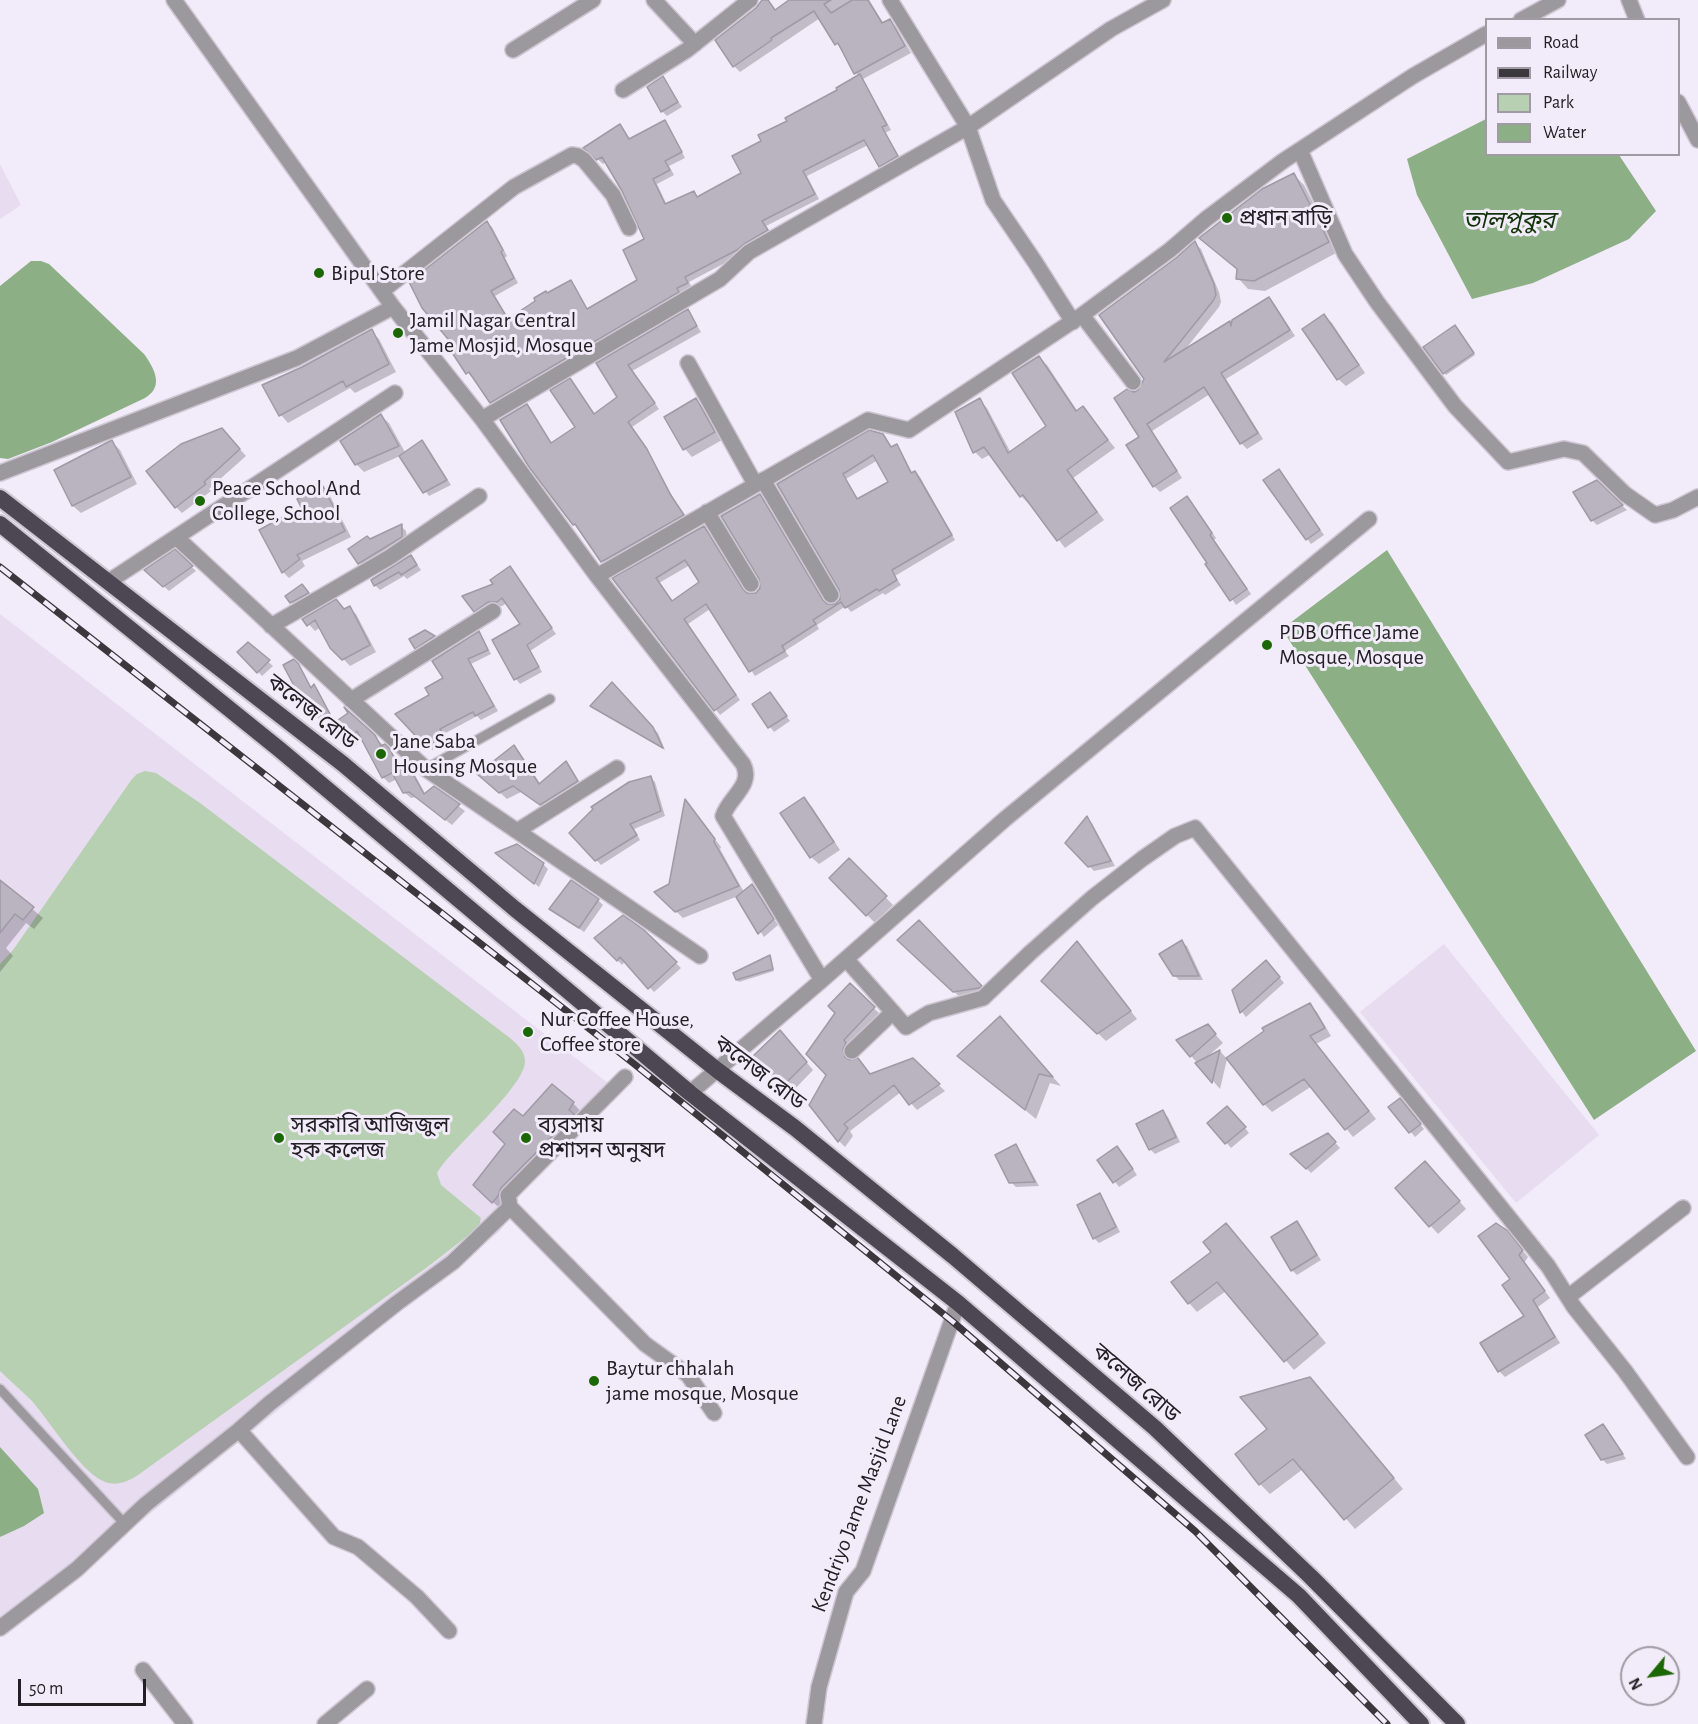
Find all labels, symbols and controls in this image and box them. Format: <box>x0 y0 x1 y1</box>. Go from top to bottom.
legend <box>1485 18 1680 156</box>
text: Road <box>1543 34 1579 52</box>
text: Railway <box>1543 64 1597 82</box>
text: Park <box>1543 94 1574 112</box>
text: Water <box>1543 124 1586 142</box>
place label: প্রধান বাড়ি <box>1239 205 1332 231</box>
water label: তালপুকুর <box>1463 207 1555 235</box>
marker: প্রধান বাড়ি <box>1220 211 1234 225</box>
place label: Bipul Store <box>331 260 425 286</box>
marker: Bipul Store <box>312 266 326 280</box>
place label: Jamil Nagar Central Jame Mosjid, Mosque <box>410 307 593 358</box>
marker: Jamil Nagar Central Jame Mosjid, Mosque <box>391 326 405 340</box>
place label: Peace School And College, School <box>212 475 361 526</box>
marker: Peace School And College, School <box>193 494 207 508</box>
place label: PDB Office Jame Mosque, Mosque <box>1279 619 1424 670</box>
marker: PDB Office Jame Mosque, Mosque <box>1260 638 1274 652</box>
street label: কলেজ রোড <box>262 669 362 755</box>
place label: Jane Saba Housing Mosque <box>393 728 537 780</box>
marker: Jane Saba Housing Mosque <box>374 747 388 761</box>
place label: Nur Coffee House, Coffee store <box>540 1006 694 1058</box>
marker: Nur Coffee House, Coffee store <box>521 1025 535 1039</box>
street label: কলেজ রোড <box>709 1030 811 1116</box>
place label: সরকারি আজিজুল হক কলেজ <box>291 1112 449 1164</box>
place label: ব্যবসায় প্রশাসন অনুষদ <box>538 1112 665 1164</box>
marker: সরকারি আজিজুল হক কলেজ <box>272 1131 286 1145</box>
marker: ব্যবসায় প্রশাসন অনুষদ <box>519 1131 533 1145</box>
street label: কলেজ রোড <box>1087 1338 1185 1428</box>
place label: Baytur chhalah jame mosque, Mosque <box>606 1355 799 1406</box>
marker: Baytur chhalah jame mosque, Mosque <box>587 1374 601 1388</box>
street label: Kendriyo Jame Masjid Lane <box>805 1392 913 1616</box>
north arrow <box>1620 1646 1680 1706</box>
scale bar <box>21 1667 148 1705</box>
text: N <box>1626 1675 1646 1693</box>
text: 50 m <box>29 1680 63 1698</box>

